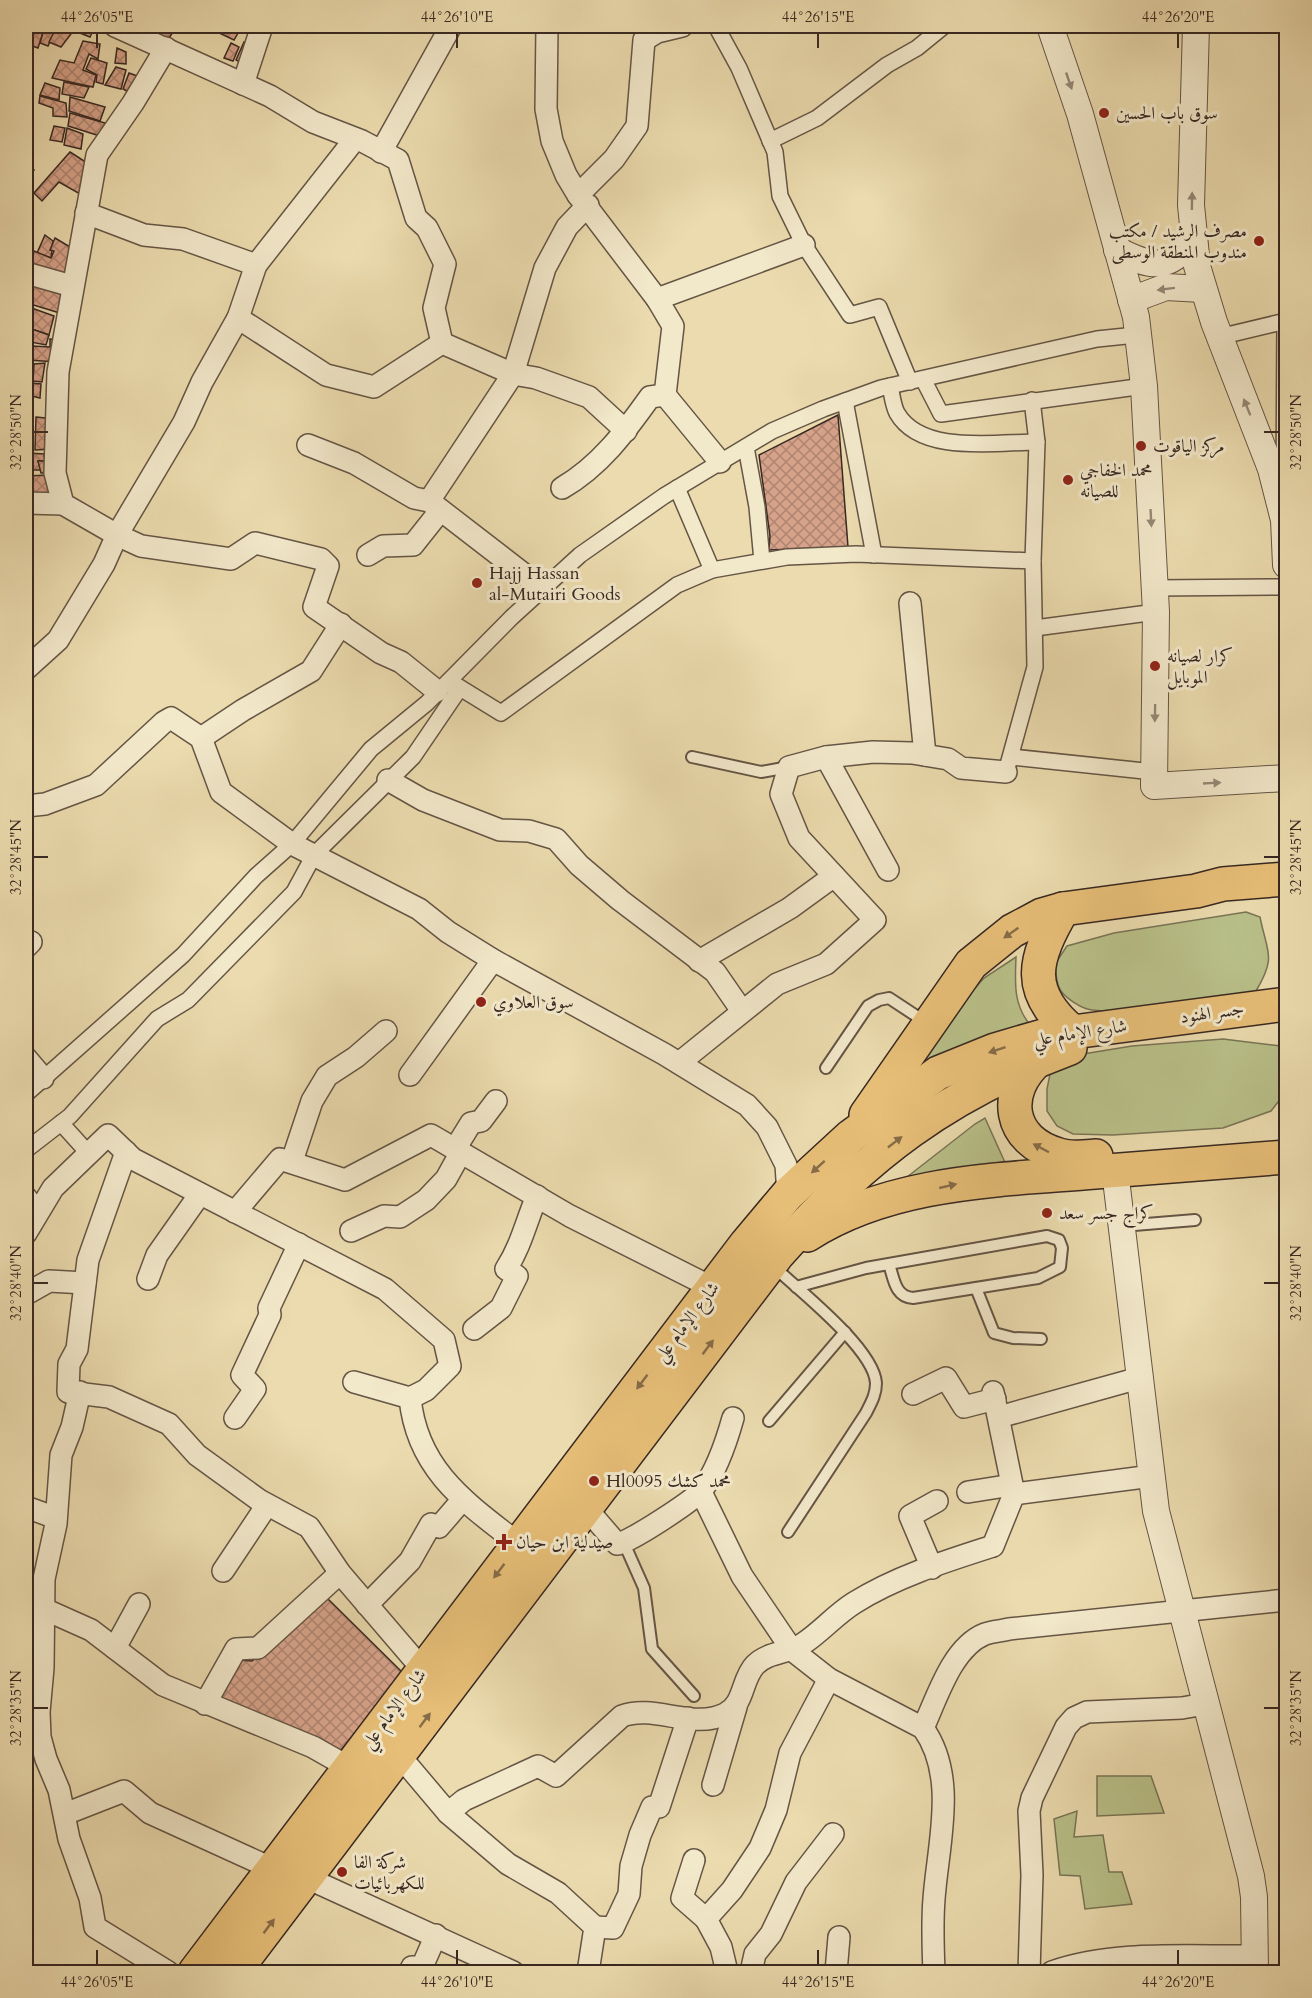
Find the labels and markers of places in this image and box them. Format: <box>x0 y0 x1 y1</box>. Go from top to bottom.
place label: سوق باب الحسين <box>1116 101 1218 126</box>
marker: سوق باب الحسين <box>1097 106 1111 120</box>
place label: مصرف الرشيد / مكتب مندوب المنطقة الوسطى <box>1109 219 1247 265</box>
marker: مصرف الرشيد / مكتب مندوب المنطقة الوسطى <box>1252 234 1266 248</box>
place label: مركز الياقوت <box>1153 434 1224 459</box>
marker: مركز الياقوت <box>1134 439 1148 453</box>
place label: محمد الخفاجي للصيانه <box>1080 458 1152 504</box>
marker: محمد الخفاجي للصيانه <box>1061 473 1075 487</box>
place label: Hajj Hassan al-Mutairi Goods <box>489 561 621 607</box>
marker: Hajj Hassan al-Mutairi Goods <box>470 576 484 590</box>
place label: كرار لصيانه الموبايل <box>1167 644 1233 690</box>
marker: كرار لصيانه الموبايل <box>1148 659 1162 673</box>
place label: سوق العلاوي <box>493 990 574 1017</box>
marker: سوق العلاوي <box>474 995 488 1009</box>
place label: كراج جسر سعد <box>1059 1201 1154 1229</box>
marker: كراج جسر سعد <box>1040 1206 1054 1220</box>
place label: Hl0095 محمد كشك <box>606 1469 731 1494</box>
marker: Hl0095 محمد كشك <box>587 1474 601 1488</box>
place label: صيدلية ابن حيان <box>516 1530 613 1555</box>
marker: صيدلية ابن حيان <box>497 1535 511 1549</box>
place label: شركة الفا للكهربائيات <box>354 1850 424 1896</box>
marker: شركة الفا للكهربائيات <box>335 1865 349 1879</box>

